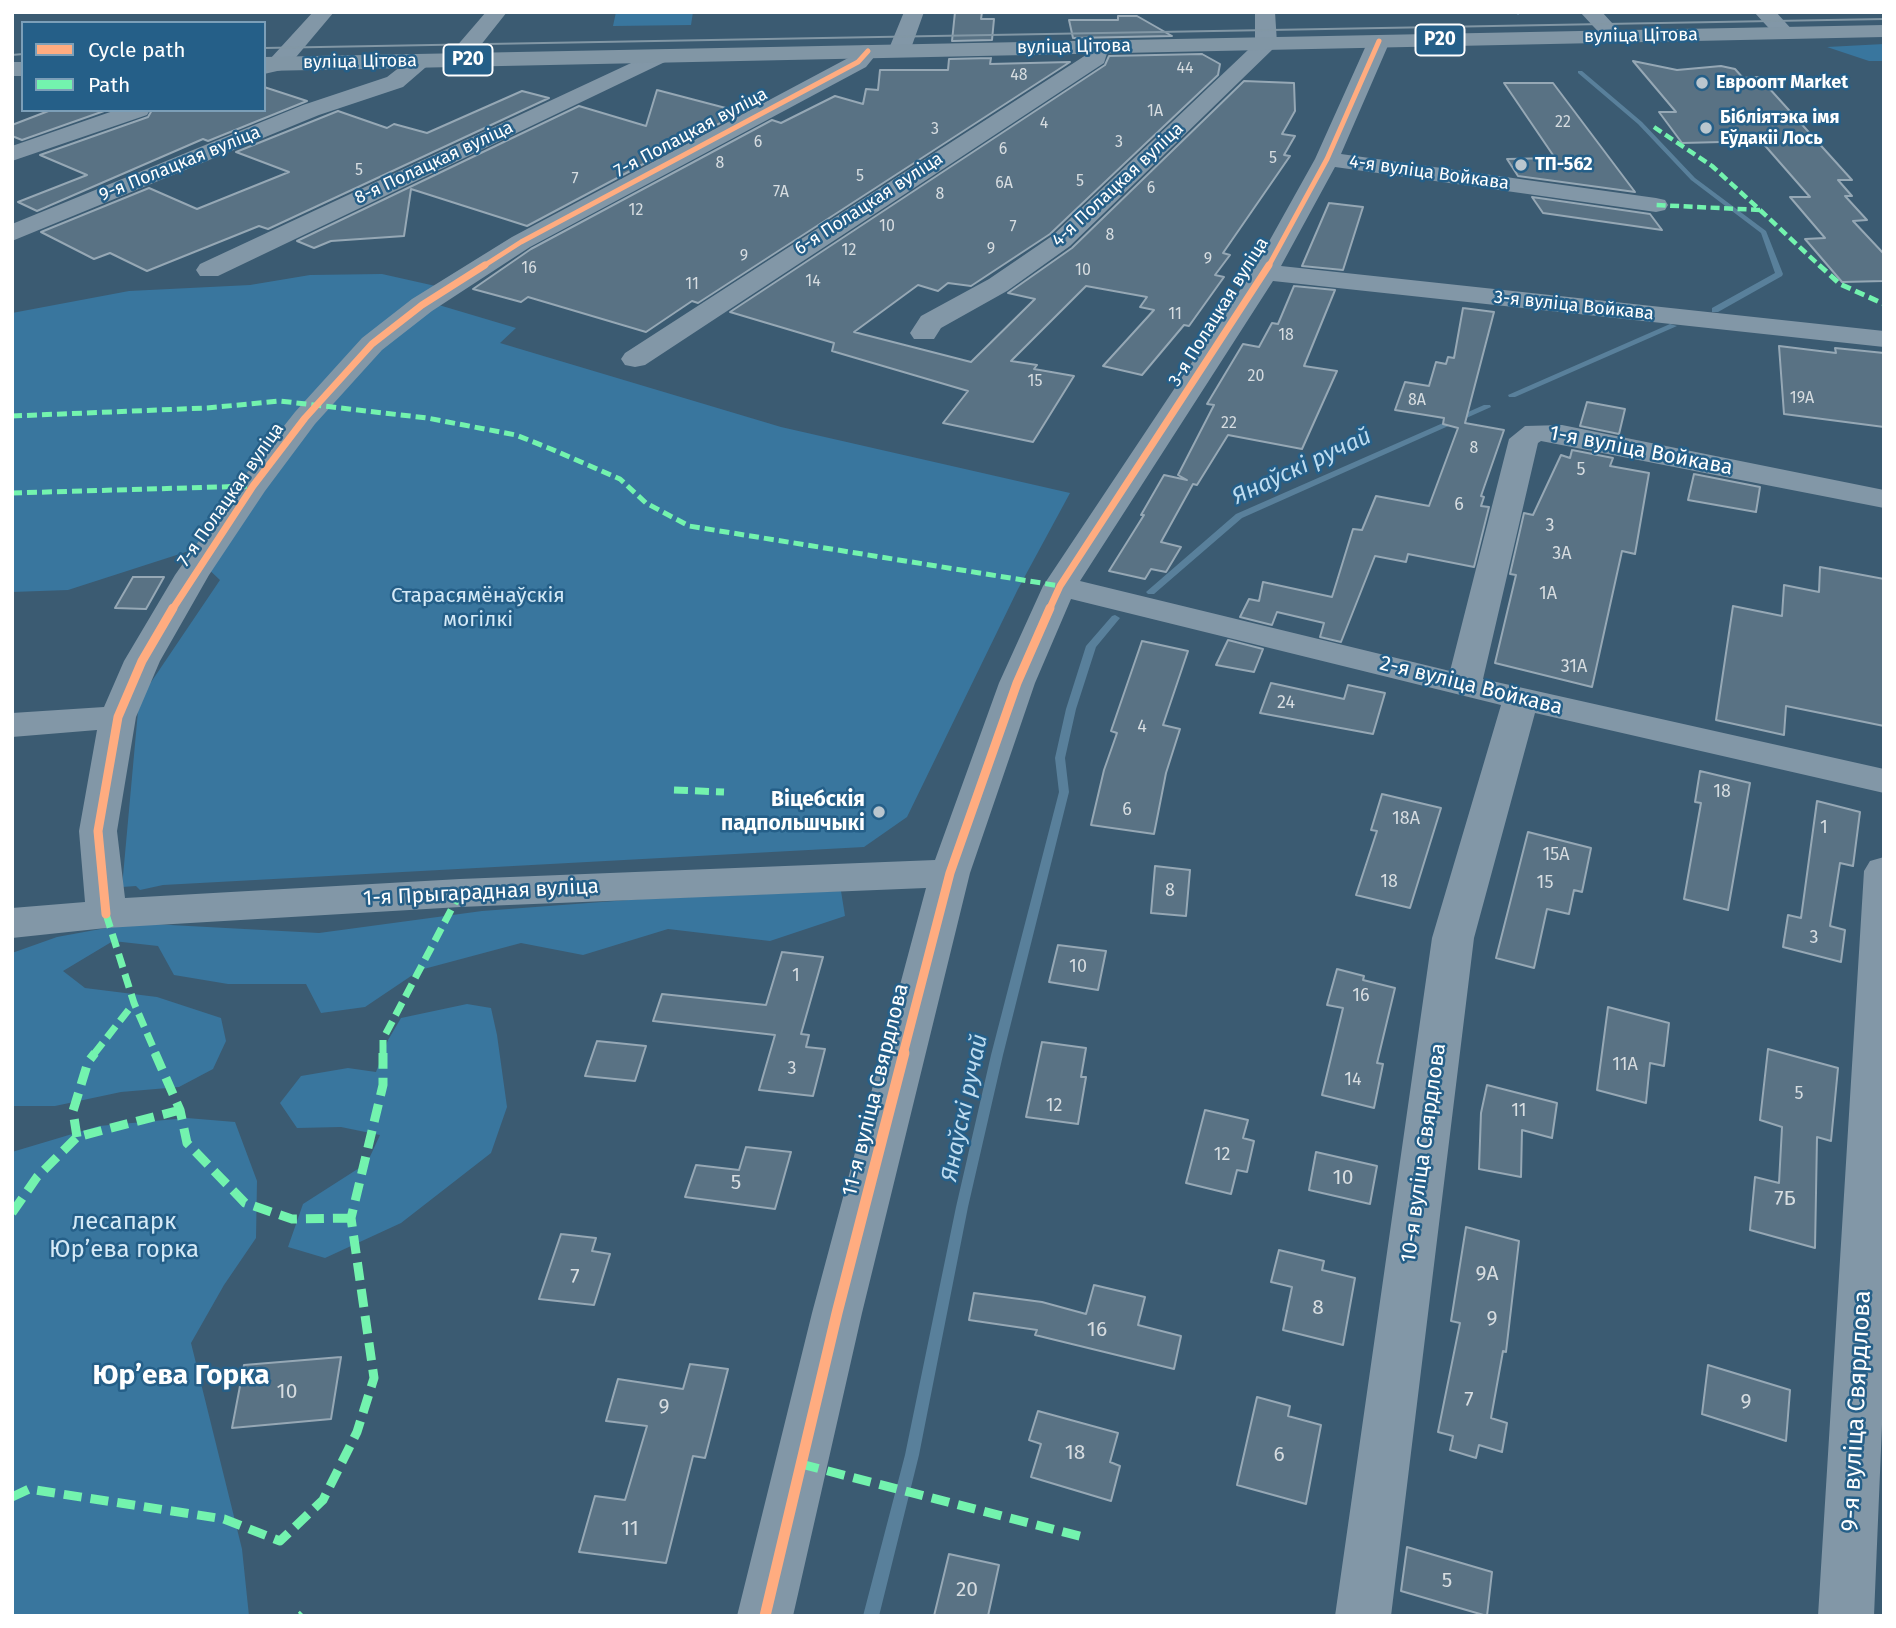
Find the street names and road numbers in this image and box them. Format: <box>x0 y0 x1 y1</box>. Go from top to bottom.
road number: Р20 <box>1416 24 1464 56</box>
street label: вуліца Цітова <box>1584 24 1698 48</box>
street label: вуліца Цітова <box>1017 35 1131 59</box>
road number: Р20 <box>444 44 492 76</box>
street label: вуліца Цітова <box>303 50 417 74</box>
street label: 7-я Полацкая вуліца <box>611 83 771 183</box>
street label: 8-я Полацкая вуліца <box>351 117 517 209</box>
street label: 4-я Полацкая вуліца <box>1048 118 1188 252</box>
street label: 9-я Полацкая вуліца <box>96 122 264 206</box>
street label: 6-я Полацкая вуліца <box>791 148 947 260</box>
street label: 4-я вуліца Войкава <box>1348 151 1510 195</box>
street label: 3-я Полацкая вуліца <box>1164 233 1274 391</box>
street label: 3-я вуліца Войкава <box>1493 287 1655 325</box>
street label: 7-я Полацкая вуліца <box>173 419 289 571</box>
street label: 1-я вуліца Войкава <box>1547 421 1735 481</box>
street label: 2-я вуліца Войкава <box>1377 651 1565 721</box>
street label: 1-я Прыгарадная вуліца <box>363 874 599 912</box>
street label: 11-я вуліца Свярдлова <box>837 981 915 1199</box>
street label: 10-я вуліца Свярдлова <box>1396 1042 1452 1264</box>
street label: 9-я вуліца Свярдлова <box>1836 1290 1878 1532</box>

